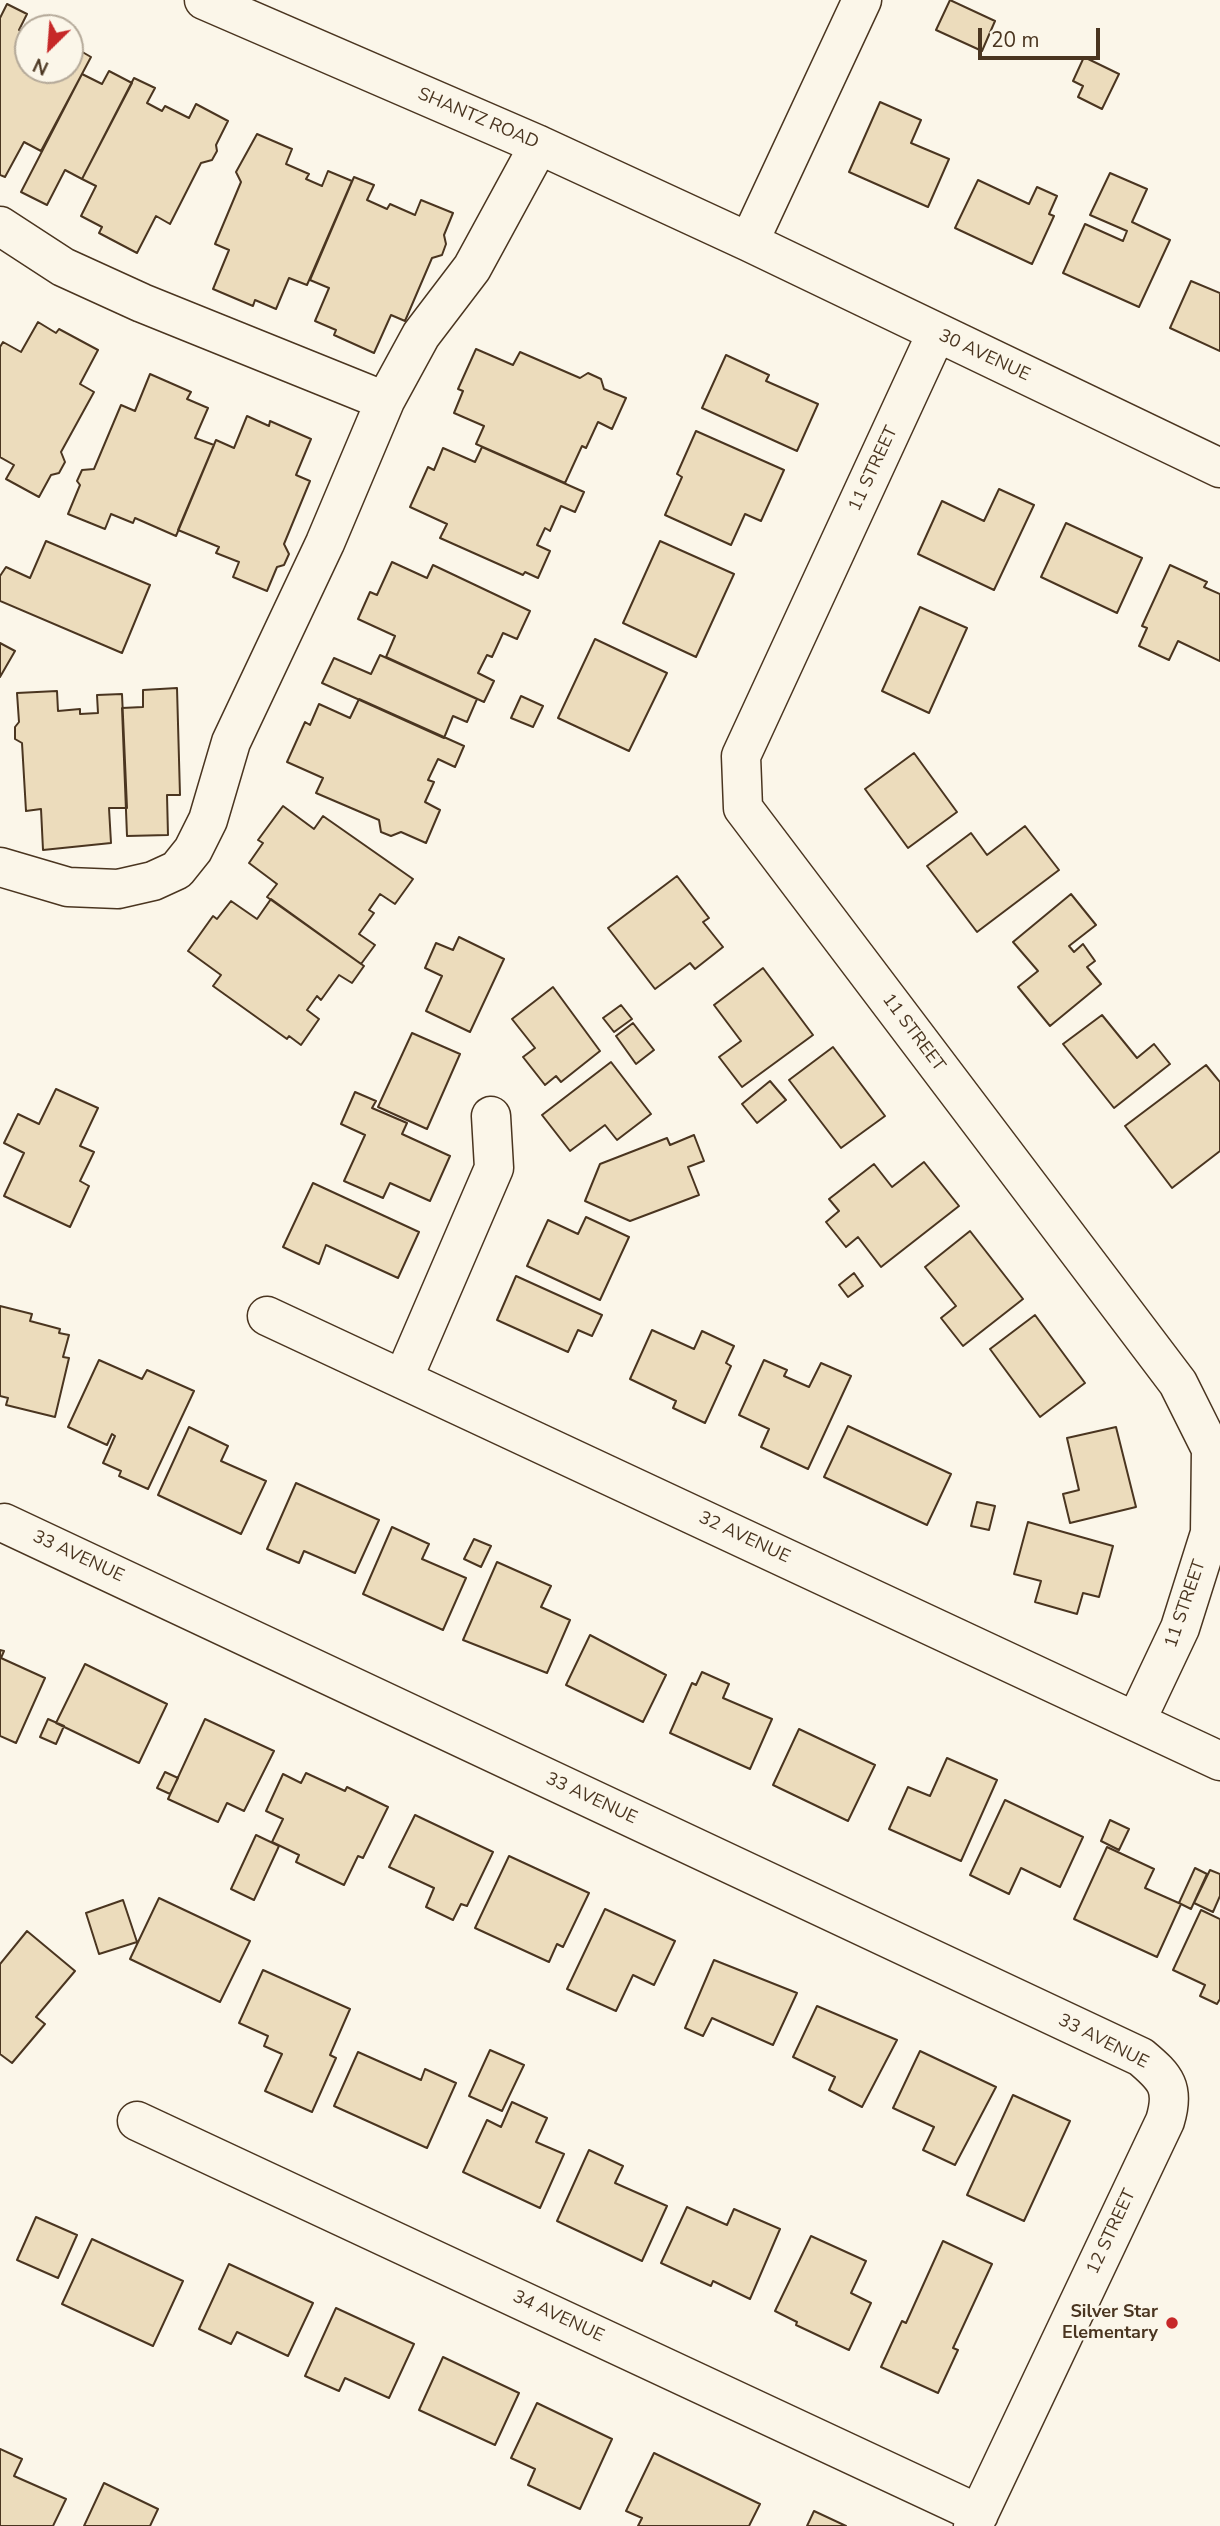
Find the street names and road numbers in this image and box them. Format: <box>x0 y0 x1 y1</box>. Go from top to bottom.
street label: SHANTZ ROAD <box>414 84 542 154</box>
street label: 30 AVENUE <box>935 325 1033 387</box>
street label: 11 STREET <box>845 423 903 515</box>
street label: 11 STREET <box>877 990 949 1076</box>
street label: 32 AVENUE <box>695 1507 793 1569</box>
street label: 33 AVENUE <box>29 1526 127 1588</box>
street label: 11 STREET <box>1161 1557 1211 1651</box>
street label: 33 AVENUE <box>542 1768 640 1830</box>
street label: 33 AVENUE <box>1054 2010 1152 2074</box>
street label: 12 STREET <box>1083 2186 1141 2278</box>
street label: 34 AVENUE <box>509 2286 607 2348</box>

